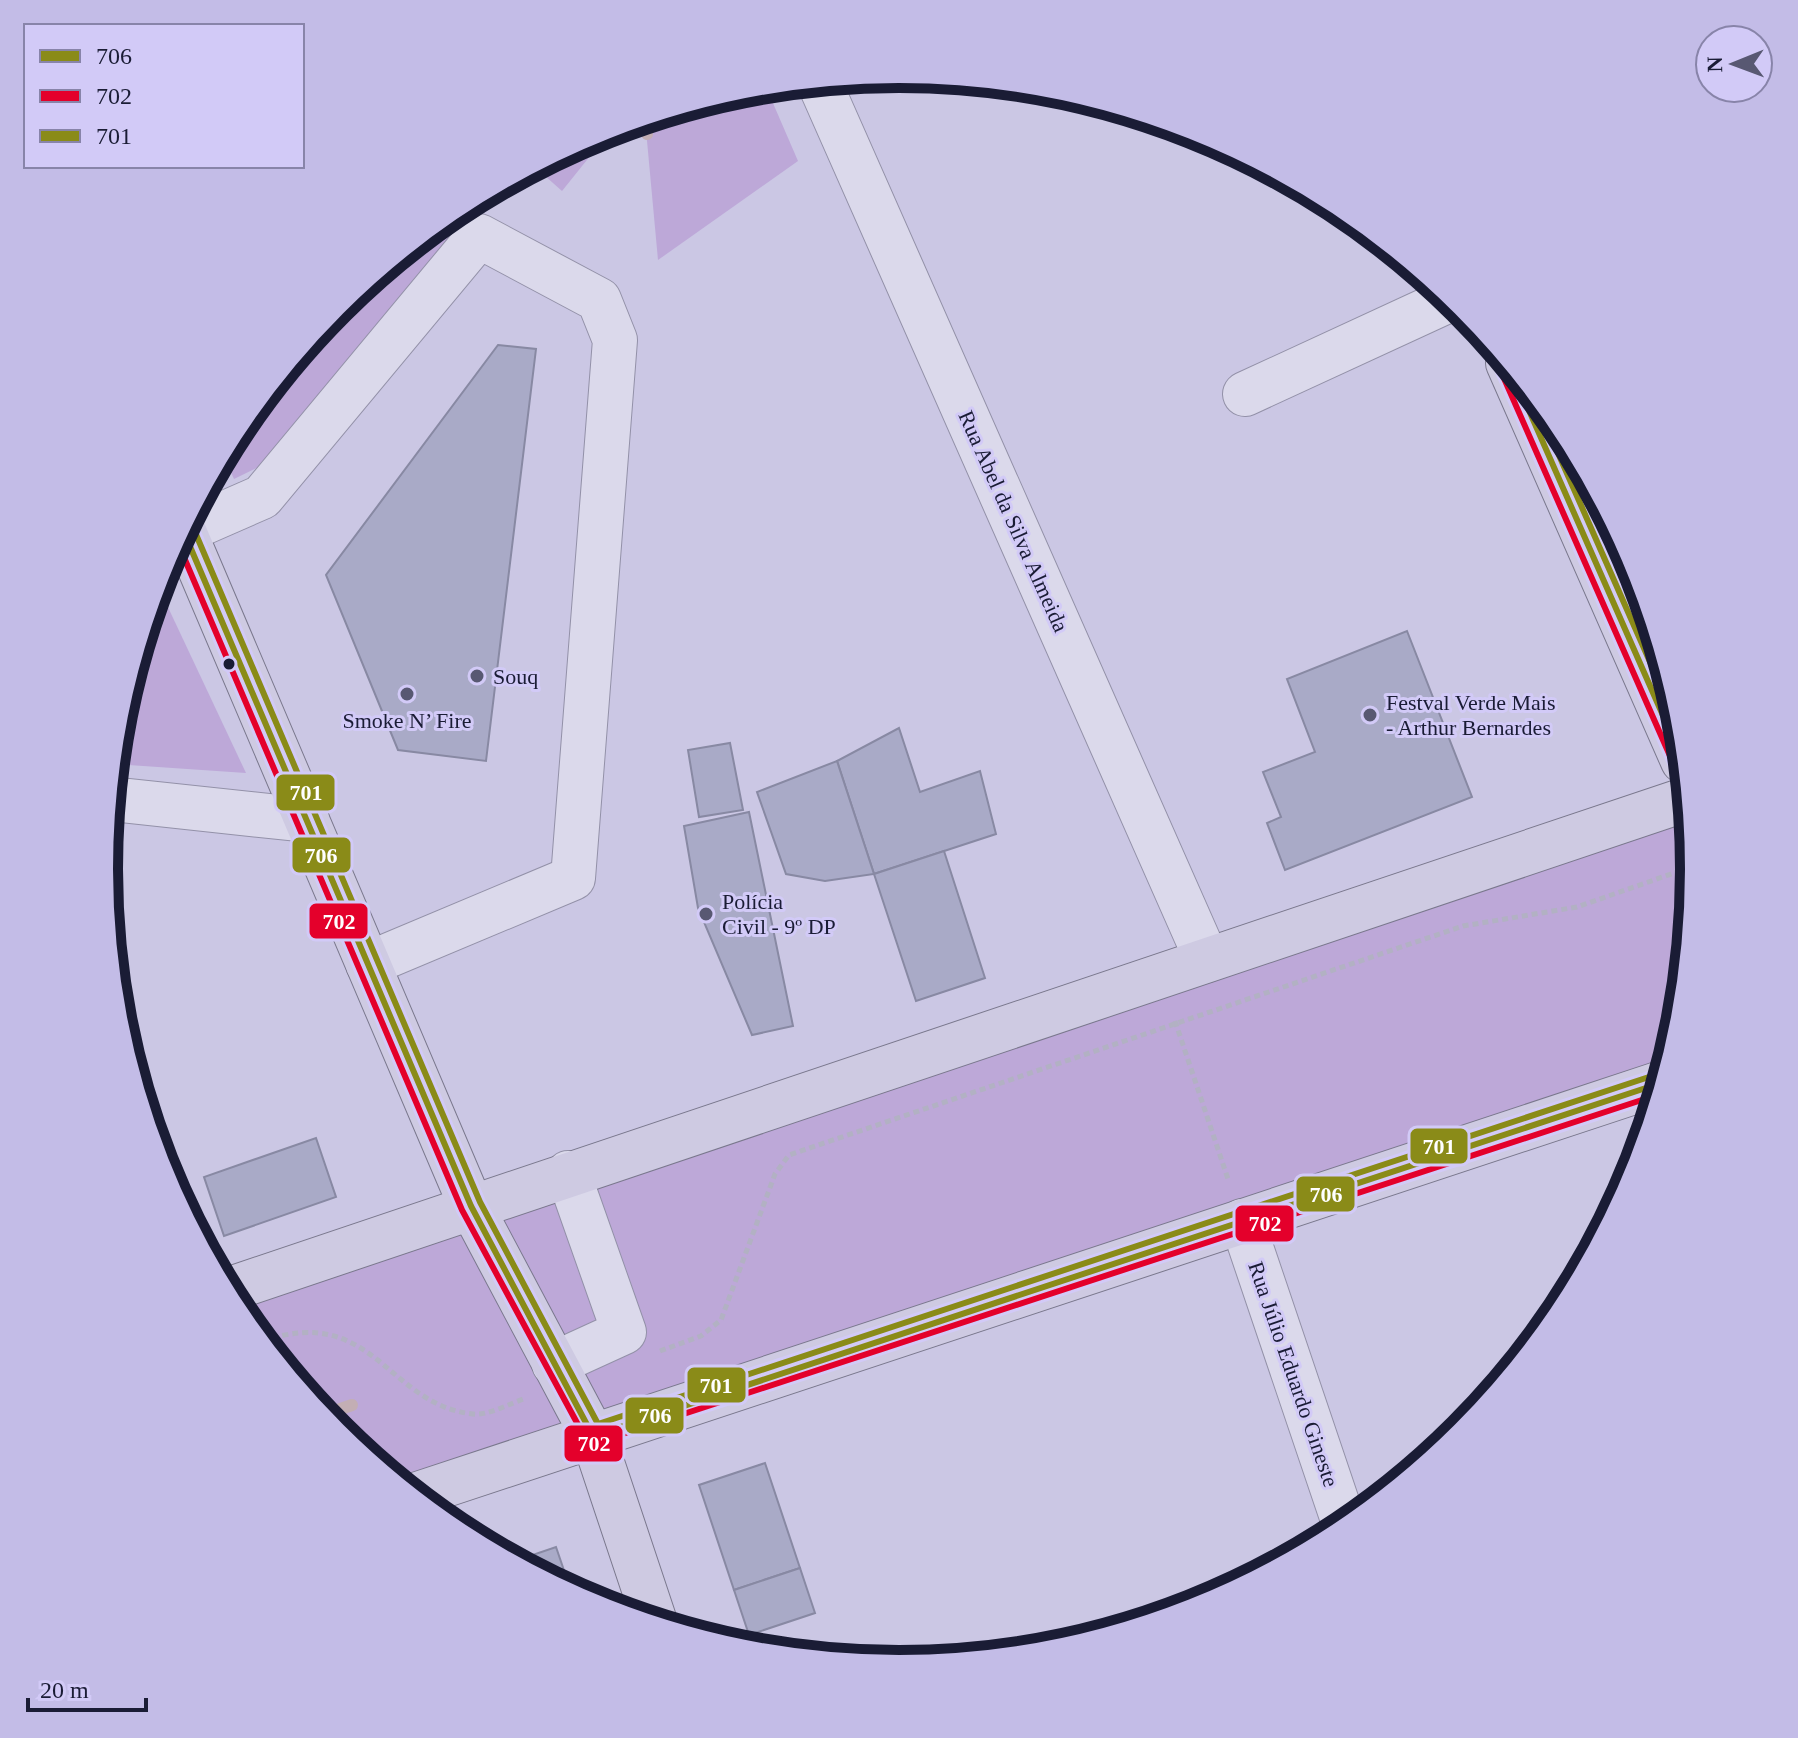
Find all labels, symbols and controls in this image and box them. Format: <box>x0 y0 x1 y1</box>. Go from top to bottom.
legend <box>24 24 304 168</box>
north arrow <box>1694 24 1774 104</box>
text: 706 <box>96 43 132 69</box>
text: N <box>1702 56 1727 73</box>
text: 702 <box>96 83 132 109</box>
text: 701 <box>96 123 132 149</box>
street label: Rua Abel da Silva Almeida <box>953 407 1074 636</box>
unlabelled marker <box>221 656 237 672</box>
place label: Souq <box>493 664 538 689</box>
marker: Souq <box>468 667 486 685</box>
marker: Smoke N’ Fire <box>398 685 416 703</box>
place label: Festval Verde Mais - Arthur Bernardes <box>1386 690 1555 740</box>
marker: Festval Verde Mais - Arthur Bernardes <box>1361 706 1379 724</box>
place label: Smoke N’ Fire <box>342 708 472 733</box>
line badge: 701 <box>275 773 336 812</box>
text: 701 <box>290 780 323 805</box>
line badge: 706 <box>291 836 352 874</box>
text: 706 <box>305 843 338 868</box>
place label: Polícia Civil - 9º DP <box>722 889 836 939</box>
line badge: 702 <box>308 902 369 940</box>
marker: Polícia Civil - 9º DP <box>697 905 715 923</box>
text: 702 <box>323 909 356 934</box>
line badge: 701 <box>1409 1127 1469 1165</box>
text: 701 <box>1423 1134 1456 1159</box>
line badge: 706 <box>1295 1175 1356 1213</box>
text: 706 <box>1310 1182 1343 1207</box>
line badge: 702 <box>1234 1204 1295 1243</box>
text: 702 <box>1249 1211 1282 1236</box>
street label: Rua Júlio Eduardo Gineste <box>1243 1258 1344 1490</box>
line badge: 701 <box>686 1366 747 1404</box>
text: 701 <box>700 1373 733 1398</box>
line badge: 706 <box>624 1396 685 1435</box>
text: 706 <box>639 1403 672 1428</box>
line badge: 702 <box>563 1424 624 1463</box>
text: 702 <box>578 1431 611 1456</box>
scale bar <box>28 1662 146 1712</box>
text: 20 m <box>40 1677 89 1703</box>

